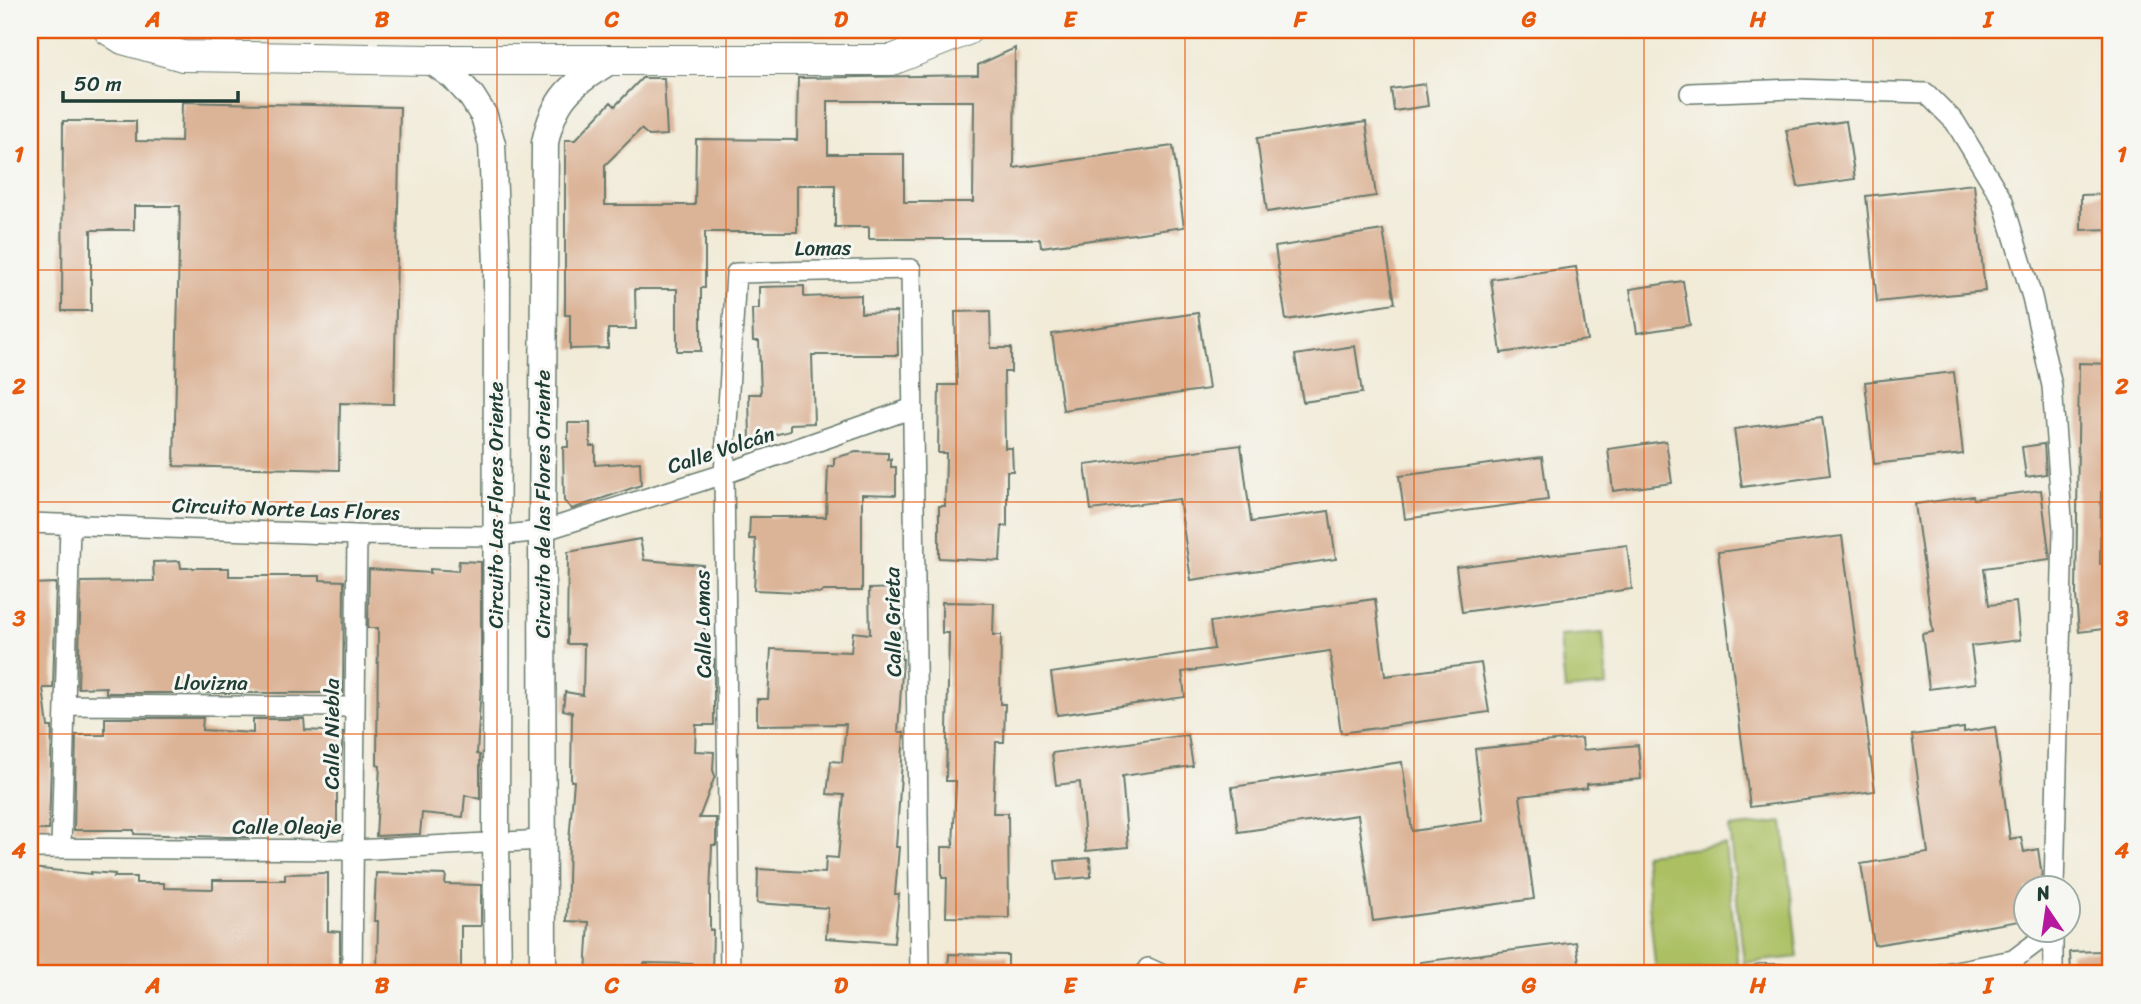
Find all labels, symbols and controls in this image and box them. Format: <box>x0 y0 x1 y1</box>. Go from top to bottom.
text: A <box>144 0 161 40</box>
text: B <box>375 0 390 40</box>
text: C <box>604 0 620 40</box>
text: D <box>834 0 849 40</box>
text: E <box>1064 0 1079 40</box>
text: F <box>1293 0 1308 40</box>
text: G <box>1521 0 1537 40</box>
text: H <box>1749 0 1767 40</box>
text: I <box>1982 0 1994 40</box>
scale bar <box>63 60 238 104</box>
text: 50 m <box>74 65 122 103</box>
text: 1 <box>14 134 24 175</box>
text: 1 <box>2117 134 2127 175</box>
street label: Lomas <box>794 229 852 267</box>
text: 2 <box>11 366 26 407</box>
text: 2 <box>2114 366 2129 407</box>
street label: Circuito de las Flores Oriente <box>524 370 562 638</box>
street label: Circuito Las Flores Oriente <box>477 381 515 628</box>
street label: Calle Volcán <box>662 415 780 485</box>
street label: Circuito Norte Las Flores <box>171 486 401 532</box>
street label: Calle Grieta <box>873 566 913 677</box>
street label: Calle Lomas <box>683 569 723 678</box>
text: 3 <box>12 598 26 639</box>
text: 3 <box>2115 598 2129 639</box>
street label: Llovizna <box>174 664 248 702</box>
street label: Calle Niebla <box>313 678 351 789</box>
street label: Calle Oleaje <box>232 808 342 846</box>
text: 4 <box>11 830 27 871</box>
text: 4 <box>2114 830 2130 871</box>
north arrow <box>2011 874 2082 944</box>
text: N <box>2032 875 2054 911</box>
text: A <box>144 965 161 1004</box>
text: B <box>375 965 390 1004</box>
text: C <box>604 965 620 1004</box>
text: D <box>834 965 849 1004</box>
text: E <box>1064 965 1079 1004</box>
text: F <box>1293 965 1308 1004</box>
text: G <box>1521 965 1537 1004</box>
text: H <box>1749 965 1767 1004</box>
text: I <box>1982 965 1994 1004</box>

